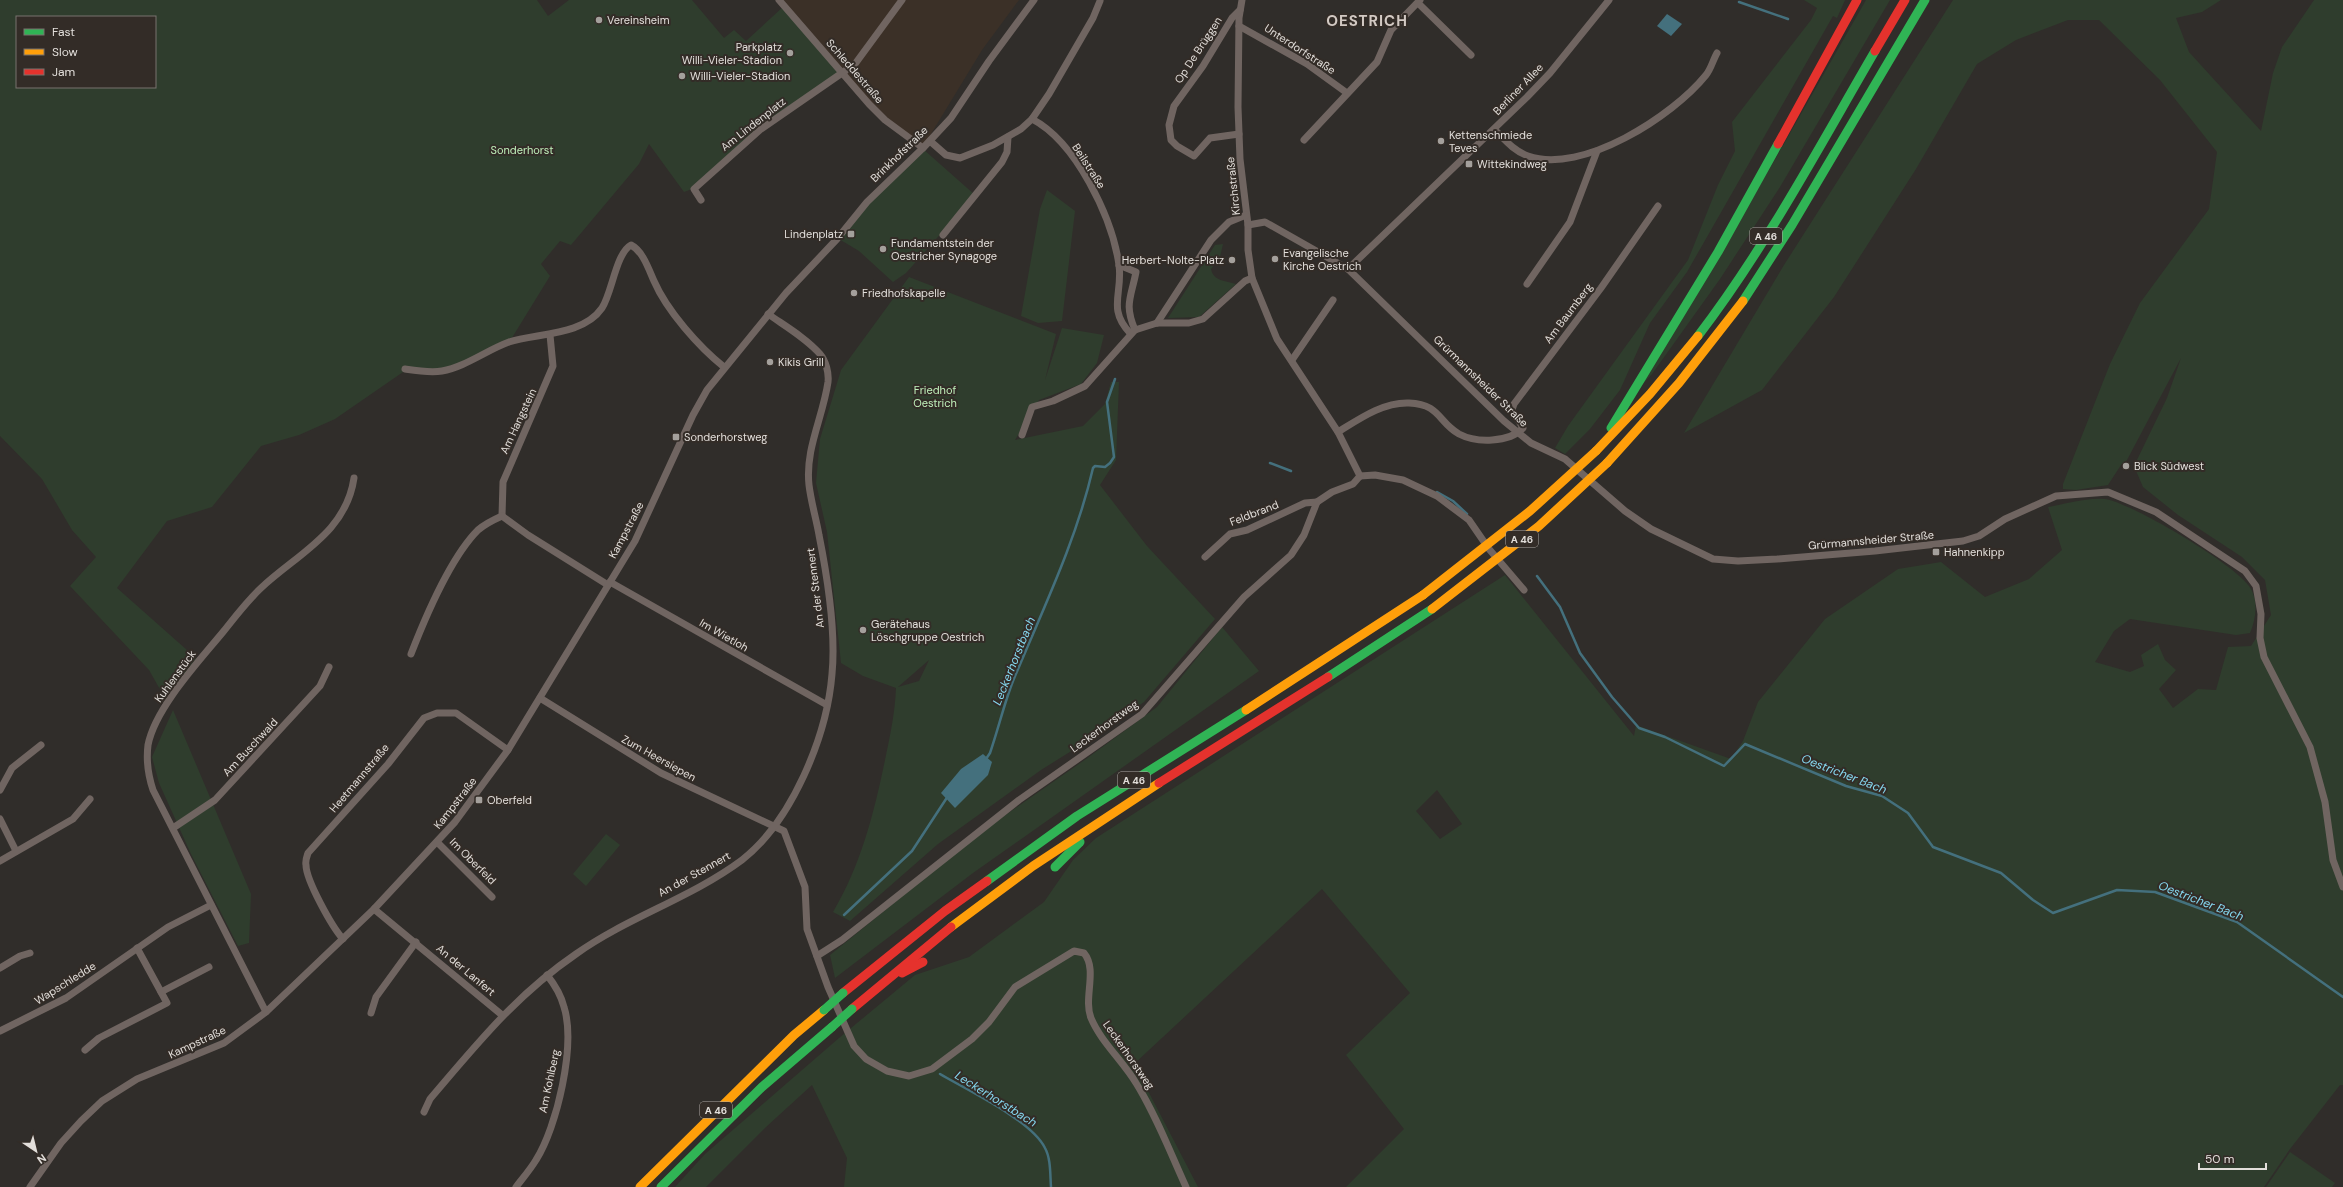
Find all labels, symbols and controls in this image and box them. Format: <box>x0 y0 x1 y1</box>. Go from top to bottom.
district label: OESTRICH <box>1326 11 1408 31</box>
place label: Vereinsheim <box>607 13 670 27</box>
street label: Op De Brüggen <box>1171 14 1225 86</box>
marker: Vereinsheim <box>594 15 604 25</box>
legend <box>16 16 156 88</box>
street label: Unterdorfstraße <box>1262 21 1338 77</box>
text: Fast <box>52 24 75 40</box>
street label: Schleddestraße <box>823 36 887 106</box>
place label: Parkplatz Willi-Vieler-Stadion <box>682 40 782 67</box>
text: Slow <box>52 44 78 60</box>
marker: Parkplatz Willi-Vieler-Stadion <box>785 48 795 58</box>
street label: Berliner Allee <box>1490 60 1546 118</box>
text: Jam <box>52 64 75 80</box>
place label: Willi-Vieler-Stadion <box>690 69 790 83</box>
marker: Willi-Vieler-Stadion <box>677 71 687 81</box>
street label: Am Lindenplatz <box>718 94 788 154</box>
street label: Brinkhofstraße <box>867 123 931 185</box>
place label: Kettenschmiede Teves <box>1449 128 1532 155</box>
marker: Kettenschmiede Teves <box>1436 136 1446 146</box>
street label: Beilstraße <box>1069 141 1109 191</box>
park label: Sonderhorst <box>491 143 553 157</box>
street label: Kirchstraße <box>1223 156 1243 216</box>
place label: Wittekindweg <box>1477 157 1547 171</box>
marker: Wittekindweg <box>1464 159 1474 169</box>
place label: Lindenplatz <box>784 227 843 241</box>
road number: A 46 <box>1750 228 1782 244</box>
marker: Lindenplatz <box>846 229 856 239</box>
place label: Fundamentstein der Oestricher Synagoge <box>891 236 997 263</box>
marker: Fundamentstein der Oestricher Synagoge <box>878 244 888 254</box>
place label: Evangelische Kirche Oestrich <box>1283 246 1361 273</box>
place label: Herbert-Nolte-Platz <box>1122 253 1224 267</box>
marker: Evangelische Kirche Oestrich <box>1270 254 1280 264</box>
marker: Herbert-Nolte-Platz <box>1227 255 1237 265</box>
street label: Am Baumberg <box>1541 280 1595 346</box>
place label: Friedhofskapelle <box>862 286 945 300</box>
marker: Friedhofskapelle <box>849 288 859 298</box>
street label: Grürmannsheider Straße <box>1431 332 1531 430</box>
place label: Kikis Grill <box>778 355 824 369</box>
marker: Kikis Grill <box>765 357 775 367</box>
park label: Friedhof Oestrich <box>913 383 957 410</box>
street label: Am Hangstein <box>497 386 539 456</box>
place label: Sonderhorstweg <box>684 430 767 444</box>
marker: Sonderhorstweg <box>671 432 681 442</box>
place label: Blick Südwest <box>2134 459 2204 473</box>
marker: Blick Südwest <box>2121 461 2131 471</box>
street label: Feldbrand <box>1227 497 1281 529</box>
street label: Kampstraße <box>605 499 647 561</box>
street label: Grürmannsheider Straße <box>1808 528 1934 552</box>
road number: A 46 <box>1506 531 1538 547</box>
place label: Hahnenkipp <box>1944 545 2005 559</box>
street label: An der Stennert <box>803 547 827 629</box>
marker: Hahnenkipp <box>1931 547 1941 557</box>
water label: Leckerhorstbach <box>989 614 1039 708</box>
street label: Im Wietloh <box>697 615 751 655</box>
place label: Gerätehaus Löschgruppe Oestrich <box>871 617 984 644</box>
marker: Gerätehaus Löschgruppe Oestrich <box>858 625 868 635</box>
street label: Kuhlenstück <box>151 647 199 705</box>
street label: Leckerhorstweg <box>1067 697 1141 755</box>
street label: Am Buschwald <box>219 715 281 779</box>
street label: Zum Heersiepen <box>619 732 699 784</box>
street label: Heetmannstraße <box>326 741 392 815</box>
water label: Oestricher Bach <box>1799 750 1889 798</box>
road number: A 46 <box>1118 772 1150 788</box>
street label: Kampstraße <box>430 774 480 832</box>
place label: Oberfeld <box>487 793 532 807</box>
marker: Oberfeld <box>474 795 484 805</box>
street label: Im Oberfeld <box>447 835 499 887</box>
street label: An der Stennert <box>655 848 733 900</box>
water label: Oestricher Bach <box>2156 877 2246 925</box>
street label: An der Lanfert <box>434 941 498 999</box>
street label: Wapschledde <box>32 959 98 1007</box>
street label: Leckerhorstweg <box>1100 1018 1158 1092</box>
street label: Kampstraße <box>166 1023 228 1061</box>
street label: Am Kohlberg <box>535 1048 563 1114</box>
water label: Leckerhorstbach <box>952 1067 1040 1131</box>
road number: A 46 <box>700 1102 732 1118</box>
north arrow <box>16 1131 56 1171</box>
scale bar <box>2199 1145 2266 1171</box>
text: N <box>34 1151 49 1167</box>
text: 50 m <box>2205 1151 2234 1167</box>

